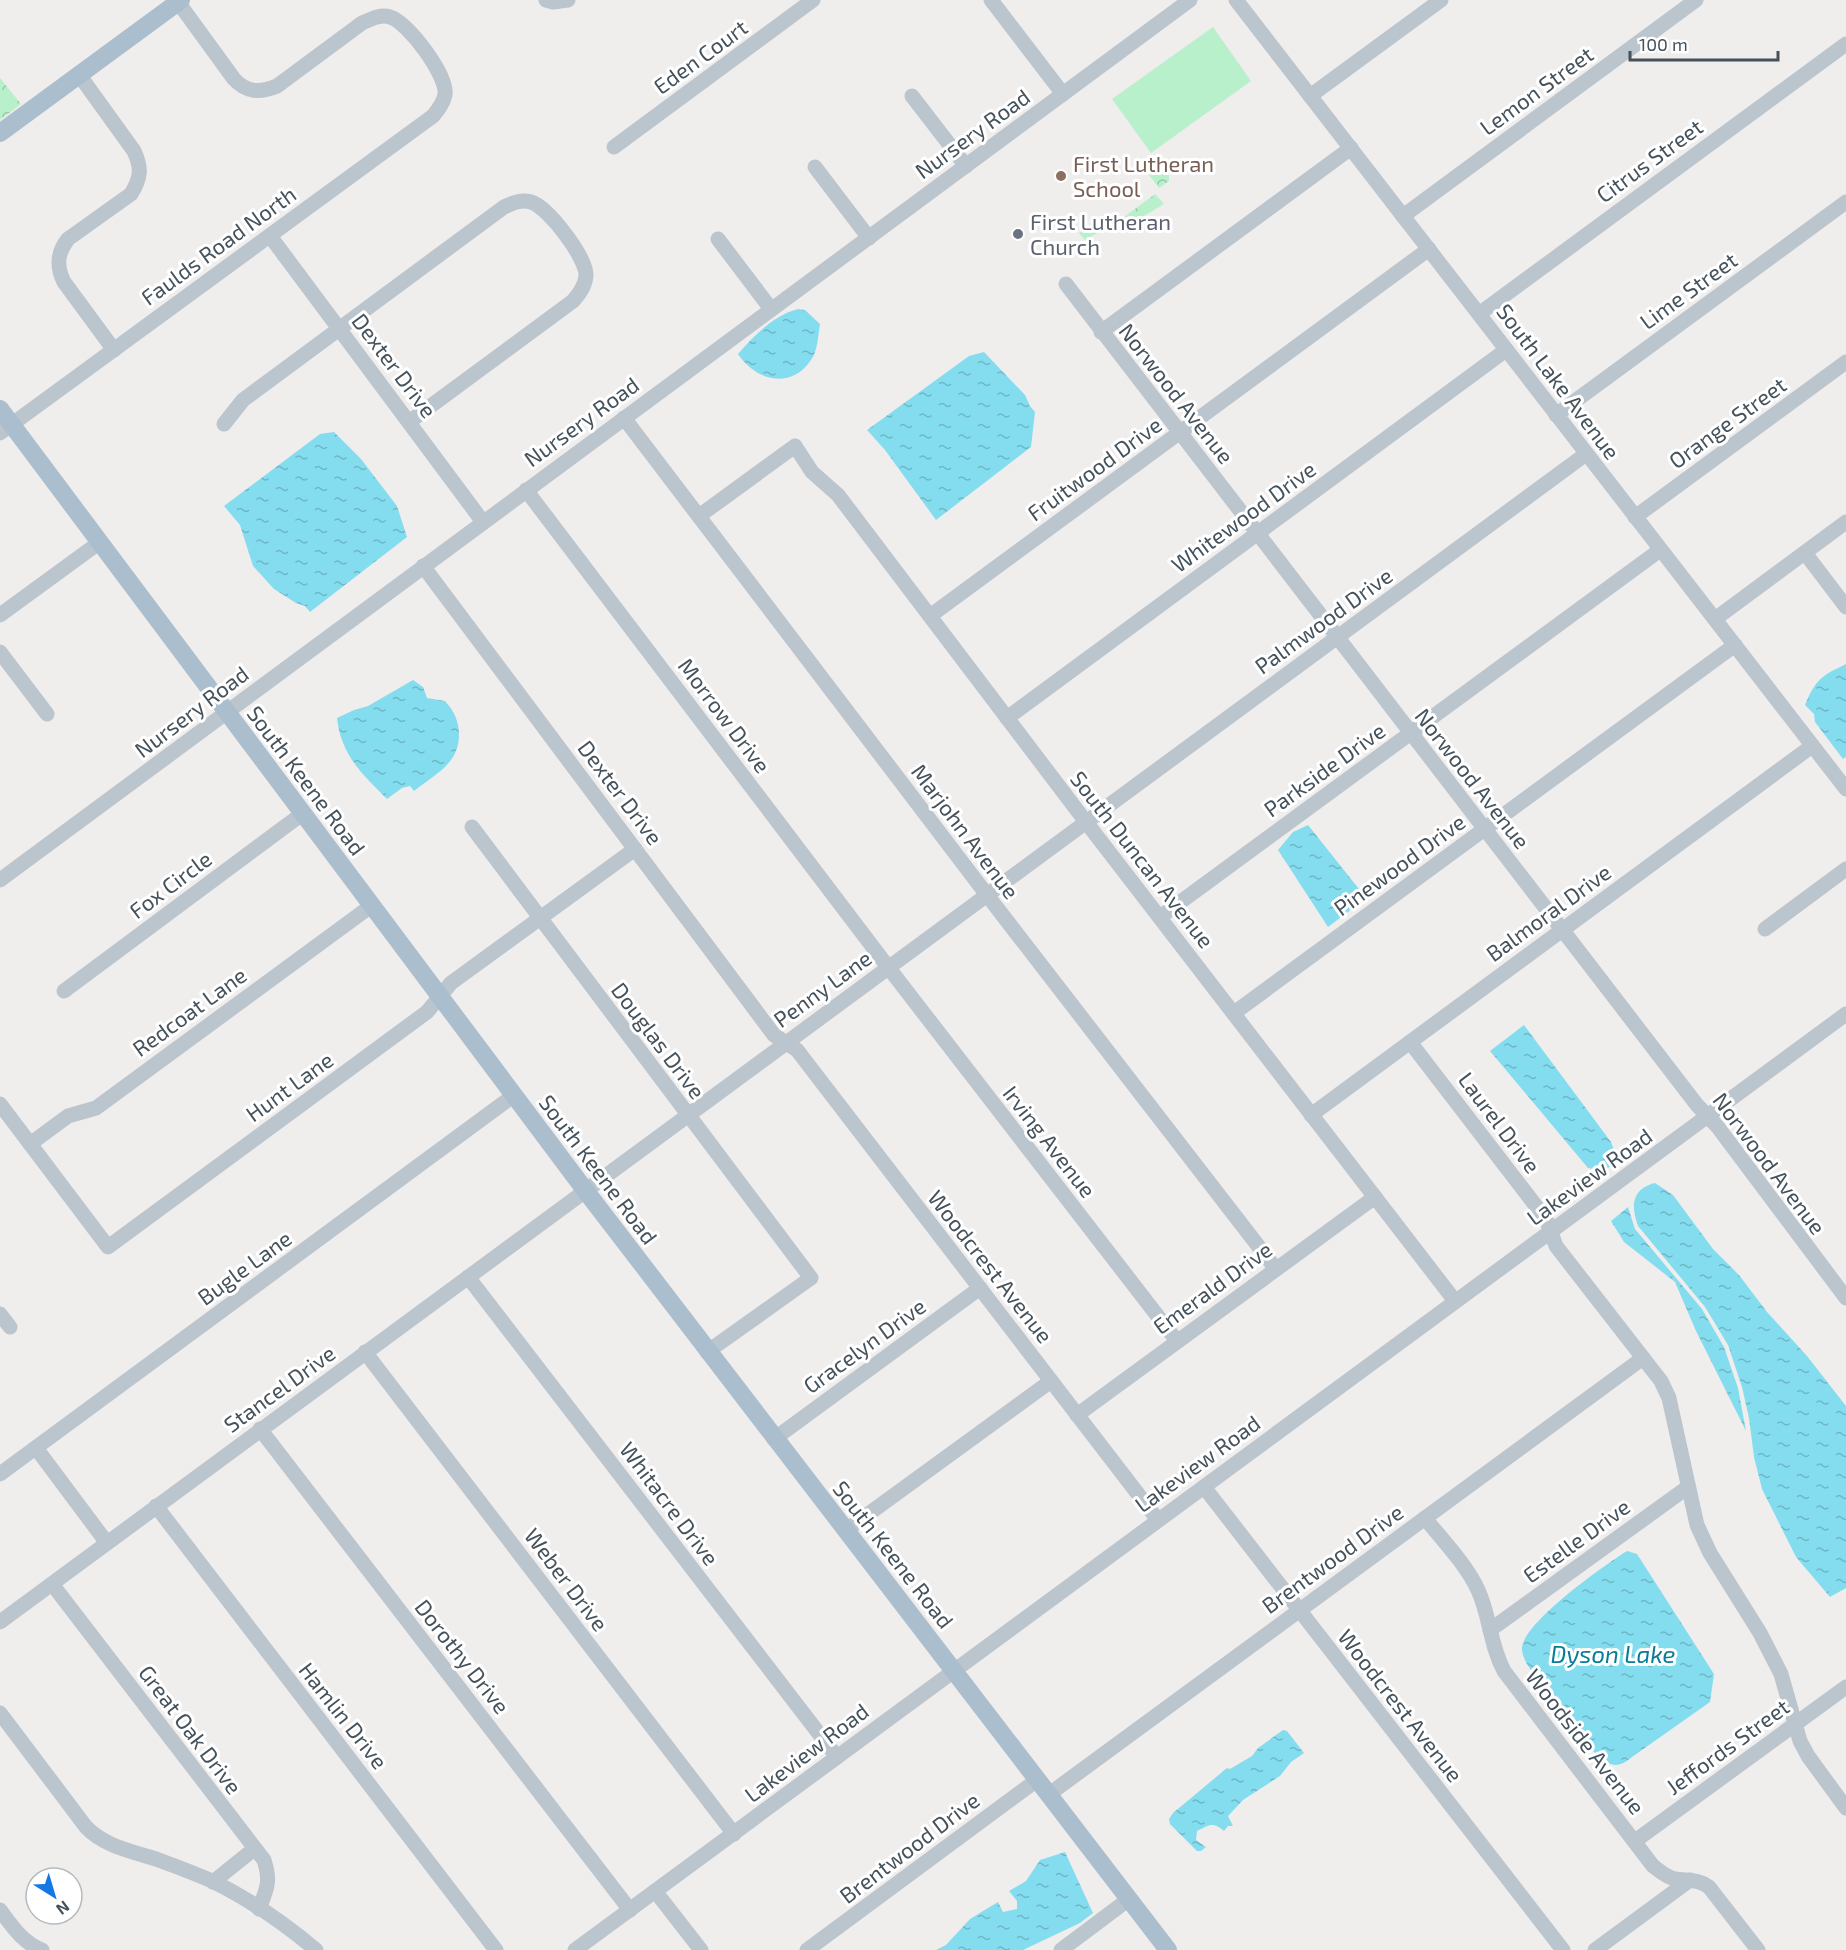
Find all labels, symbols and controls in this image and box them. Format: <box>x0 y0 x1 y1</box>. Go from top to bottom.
street label: Eden Court <box>648 13 752 99</box>
scale bar <box>1630 24 1778 62</box>
text: 100 m <box>1639 33 1688 55</box>
street label: Lemon Street <box>1474 40 1598 140</box>
street label: Nursery Road <box>910 83 1034 183</box>
street label: Citrus Street <box>1591 113 1707 207</box>
place label: First Lutheran School <box>1073 150 1214 201</box>
marker: First Lutheran School <box>1054 169 1068 183</box>
street label: Faulds Road North <box>136 180 300 310</box>
place label: First Lutheran Church <box>1030 208 1171 259</box>
marker: First Lutheran Church <box>1011 227 1025 241</box>
street label: Lime Street <box>1634 246 1742 334</box>
street label: South Lake Avenue <box>1492 298 1626 464</box>
street label: Dexter Drive <box>347 308 443 422</box>
street label: Norwood Avenue <box>1114 318 1240 468</box>
street label: Nursery Road <box>519 371 643 471</box>
street label: Orange Street <box>1663 371 1791 473</box>
street label: Fruitwood Drive <box>1022 411 1166 525</box>
street label: Whitewood Drive <box>1166 455 1320 577</box>
street label: Palmwood Drive <box>1249 561 1397 679</box>
street label: Morrow Drive <box>674 653 776 777</box>
street label: Nursery Road <box>129 660 253 762</box>
street label: South Keene Road <box>242 700 372 860</box>
street label: Norwood Avenue <box>1410 703 1536 853</box>
street label: Parkside Drive <box>1258 716 1390 822</box>
street label: Dexter Drive <box>573 735 669 849</box>
street label: Marjohn Avenue <box>906 759 1025 904</box>
street label: South Duncan Avenue <box>1066 765 1220 953</box>
street label: Pinewood Drive <box>1328 808 1470 920</box>
street label: Fox Circle <box>124 845 216 923</box>
street label: Balmoral Drive <box>1480 858 1616 966</box>
street label: Penny Lane <box>768 944 876 1032</box>
street label: Redcoat Lane <box>127 961 251 1061</box>
street label: Douglas Drive <box>607 977 711 1103</box>
street label: Hunt Lane <box>240 1046 338 1126</box>
street label: Laurel Drive <box>1454 1066 1546 1178</box>
street label: Irving Avenue <box>998 1080 1102 1202</box>
street label: Norwood Avenue <box>1708 1087 1832 1239</box>
street label: South Keene Road <box>534 1089 664 1249</box>
street label: Lakeview Road <box>1521 1122 1657 1230</box>
street label: Woodcrest Avenue <box>923 1184 1059 1348</box>
street label: Bugle Lane <box>192 1224 296 1310</box>
street label: Emerald Drive <box>1147 1235 1277 1339</box>
street label: Gracelyn Drive <box>798 1292 930 1398</box>
street label: Stancel Drive <box>218 1339 340 1437</box>
street label: Lakeview Road <box>1129 1409 1265 1517</box>
street label: Whitacre Drive <box>615 1436 725 1570</box>
street label: South Keene Road <box>828 1475 960 1633</box>
street label: Estelle Drive <box>1518 1493 1634 1587</box>
street label: Brentwood Drive <box>1256 1498 1408 1618</box>
street label: Weber Drive <box>520 1522 614 1636</box>
street label: Dorothy Drive <box>410 1594 516 1718</box>
street label: Woodcrest Avenue <box>1333 1623 1469 1787</box>
water label: Dyson Lake <box>1551 1639 1676 1668</box>
street label: Hamlin Drive <box>294 1657 394 1773</box>
street label: Great Oak Drive <box>134 1660 248 1798</box>
street label: Woodside Avenue <box>1521 1663 1651 1819</box>
street label: Jeffords Street <box>1660 1693 1794 1799</box>
street label: Lakeview Road <box>739 1697 873 1807</box>
street label: Brentwood Drive <box>834 1786 984 1908</box>
north arrow <box>24 1866 84 1926</box>
text: N <box>53 1897 74 1919</box>

